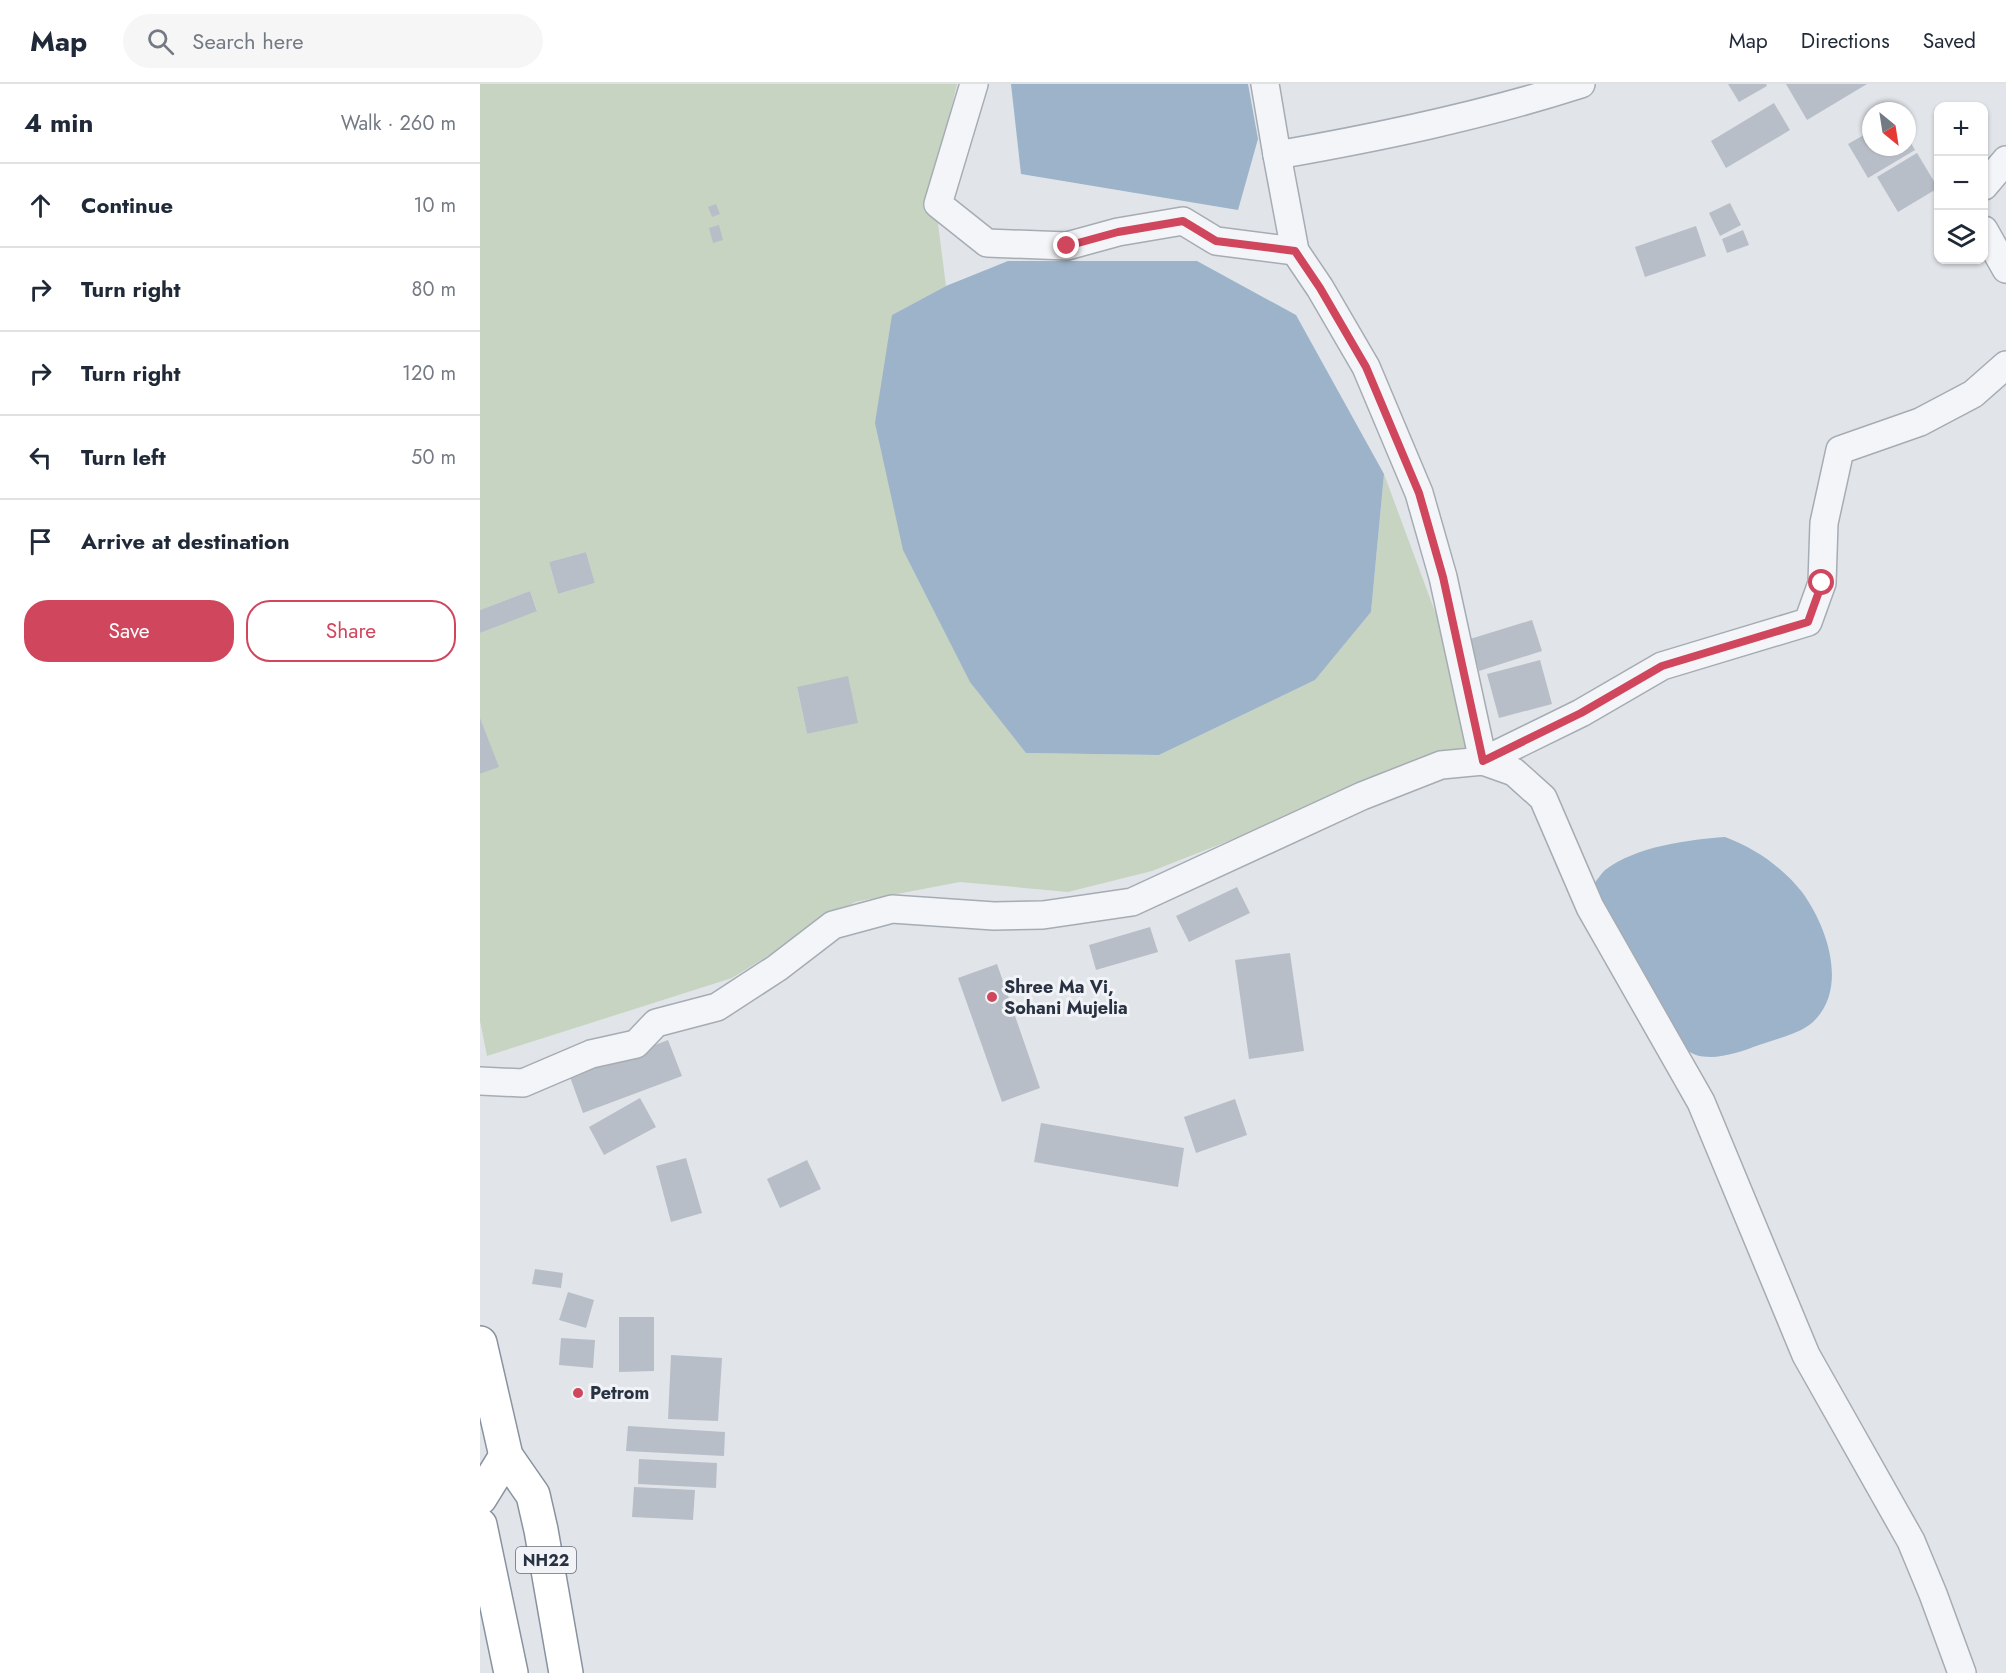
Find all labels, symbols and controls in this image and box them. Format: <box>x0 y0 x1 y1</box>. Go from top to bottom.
search box <box>123 14 543 68</box>
text: Map <box>30 21 87 62</box>
icon: search <box>144 25 177 58</box>
text: Search here <box>192 25 304 57</box>
text: Map <box>1729 26 1768 56</box>
text: Directions <box>1801 26 1890 56</box>
text: Saved <box>1923 26 1976 56</box>
north arrow <box>1862 102 1916 156</box>
map controls <box>1934 102 1988 264</box>
button: + <box>1934 102 1988 156</box>
text: 4 min <box>24 104 93 142</box>
text: Walk · 260 m <box>341 109 456 138</box>
button: − <box>1934 156 1988 210</box>
icon: ahead <box>24 189 57 222</box>
text: Continue <box>81 189 173 221</box>
text: 10 m <box>413 191 456 220</box>
button: layers <box>1934 210 1988 264</box>
route end <box>1053 232 1079 258</box>
icon: right <box>24 273 57 306</box>
text: Turn right <box>81 273 181 305</box>
text: 80 m <box>411 275 456 304</box>
icon: right <box>24 357 57 390</box>
text: Turn right <box>81 357 181 389</box>
text: 120 m <box>402 359 456 388</box>
icon: left <box>24 441 57 474</box>
text: Turn left <box>81 441 166 473</box>
text: 50 m <box>411 443 456 472</box>
icon: arrive <box>24 525 57 558</box>
text: Arrive at destination <box>81 525 290 557</box>
route start <box>1808 569 1834 595</box>
button: Save <box>24 600 234 662</box>
button: Share <box>246 600 456 662</box>
place label: Shree Ma Vi, Sohani Mujelia <box>1004 974 1128 1021</box>
marker: Shree Ma Vi, Sohani Mujelia <box>985 990 999 1004</box>
place label: Petrom <box>590 1380 649 1406</box>
marker: Petrom <box>571 1386 585 1400</box>
road number: NH22 <box>516 1547 576 1573</box>

